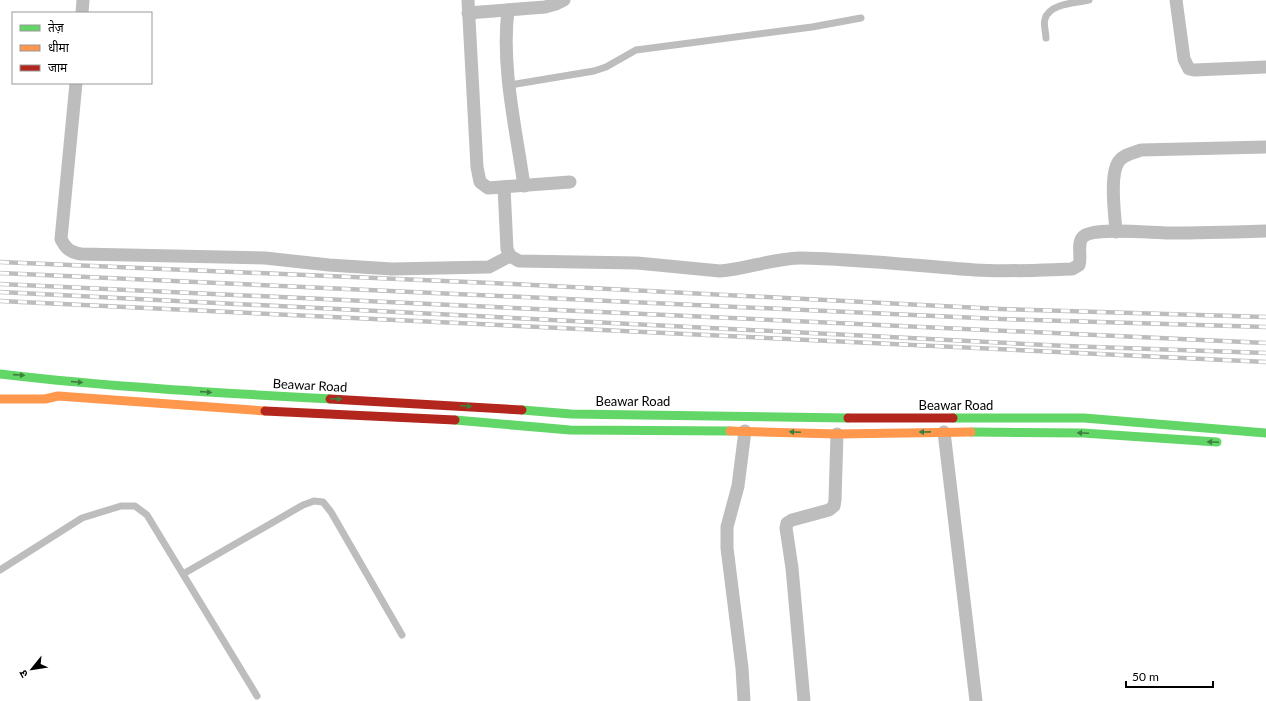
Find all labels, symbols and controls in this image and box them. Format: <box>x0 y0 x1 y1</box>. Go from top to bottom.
legend <box>12 12 152 84</box>
text: तेज़ <box>48 20 65 35</box>
text: धीमा <box>48 40 70 55</box>
text: जाम <box>48 60 68 75</box>
one-way arrow <box>13 372 25 379</box>
street label: Beawar Road <box>272 375 348 395</box>
one-way arrow <box>71 378 83 385</box>
one-way arrow <box>200 388 212 395</box>
street label: Beawar Road <box>596 393 670 409</box>
one-way arrow <box>330 396 342 403</box>
street label: Beawar Road <box>919 397 993 413</box>
one-way arrow <box>460 403 472 410</box>
one-way arrow <box>789 429 801 436</box>
one-way arrow <box>919 429 931 436</box>
one-way arrow <box>1077 430 1089 437</box>
one-way arrow <box>1206 439 1219 445</box>
north arrow <box>12 649 52 689</box>
scale bar <box>1126 663 1213 689</box>
text: उ <box>15 668 30 680</box>
text: 50 m <box>1132 669 1159 684</box>

